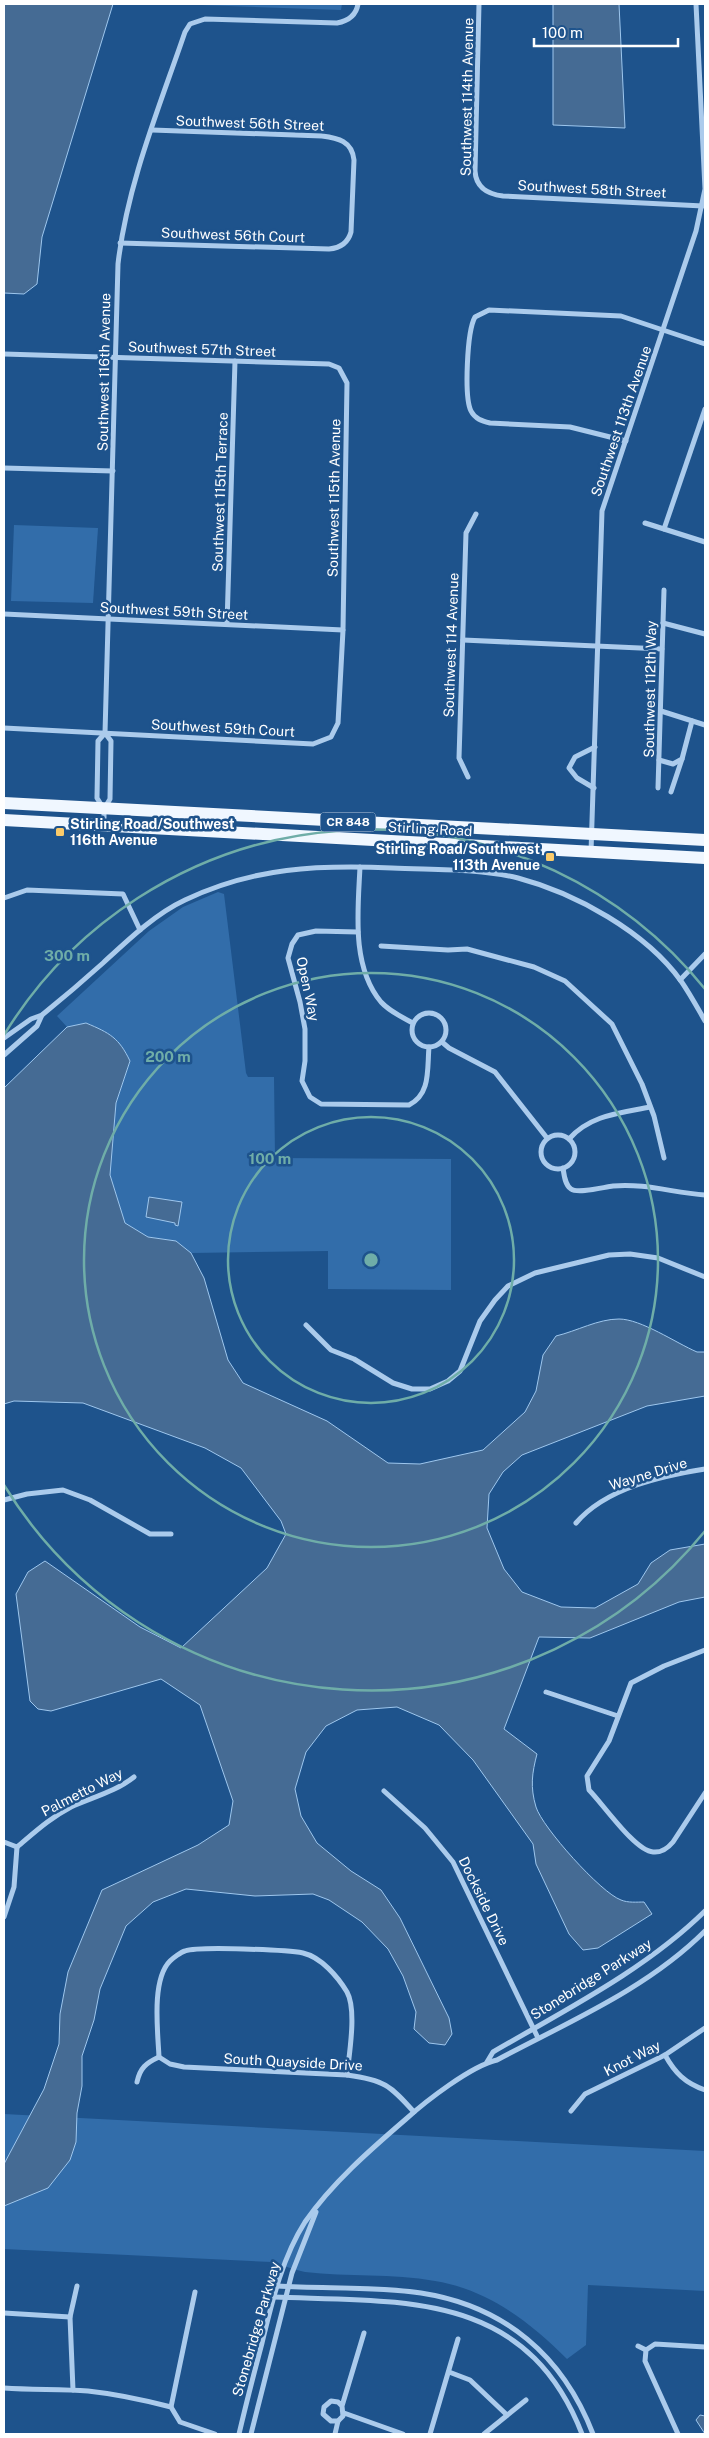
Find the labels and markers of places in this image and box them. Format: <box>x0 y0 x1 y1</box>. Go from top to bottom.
place label: Stirling Road/Southwest 116th Avenue <box>70 816 235 848</box>
marker: Stirling Road/Southwest 116th Avenue <box>54 826 66 838</box>
place label: Stirling Road/Southwest 113th Avenue <box>375 841 540 873</box>
marker: Stirling Road/Southwest 113th Avenue <box>544 851 556 863</box>
centre of rings <box>362 1251 380 1269</box>

